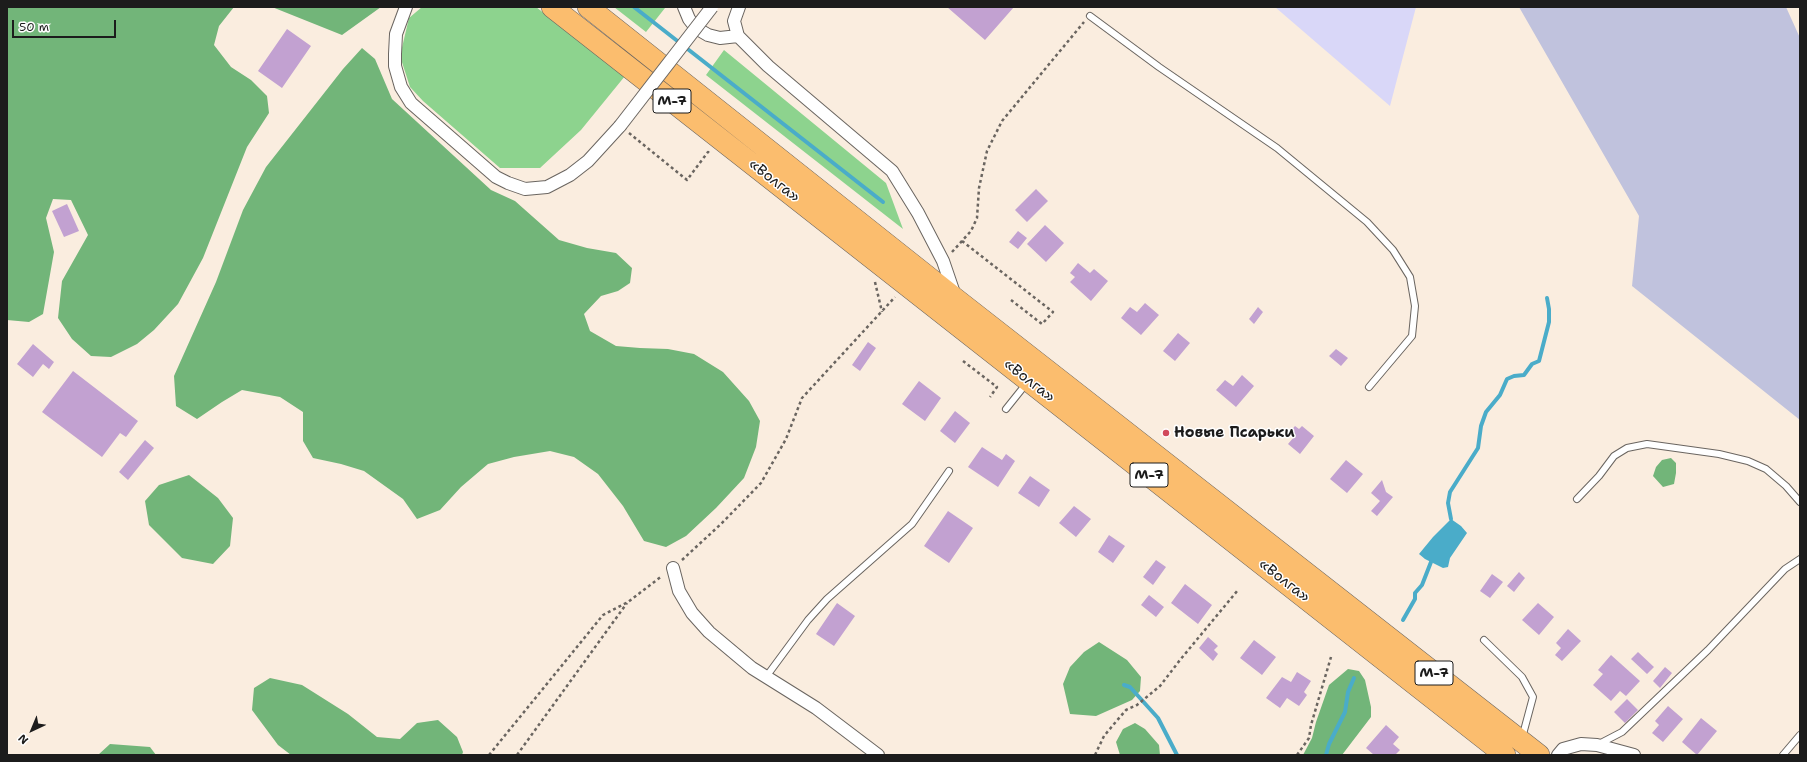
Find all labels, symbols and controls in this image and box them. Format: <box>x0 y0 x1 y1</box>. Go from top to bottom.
scale bar <box>14 12 118 38</box>
text: 50 m <box>19 19 49 35</box>
road number: М-7 <box>653 89 691 113</box>
street label: «Волга» <box>745 155 803 207</box>
street label: «Волга» <box>1000 355 1058 407</box>
place label: Новые Псарьки <box>1174 424 1295 442</box>
marker: Новые Псарьки <box>1161 428 1171 438</box>
road number: М-7 <box>1130 463 1168 487</box>
street label: «Волга» <box>1255 555 1313 607</box>
road number: М-7 <box>1415 661 1453 685</box>
north arrow <box>12 710 52 750</box>
text: N <box>15 731 32 747</box>

